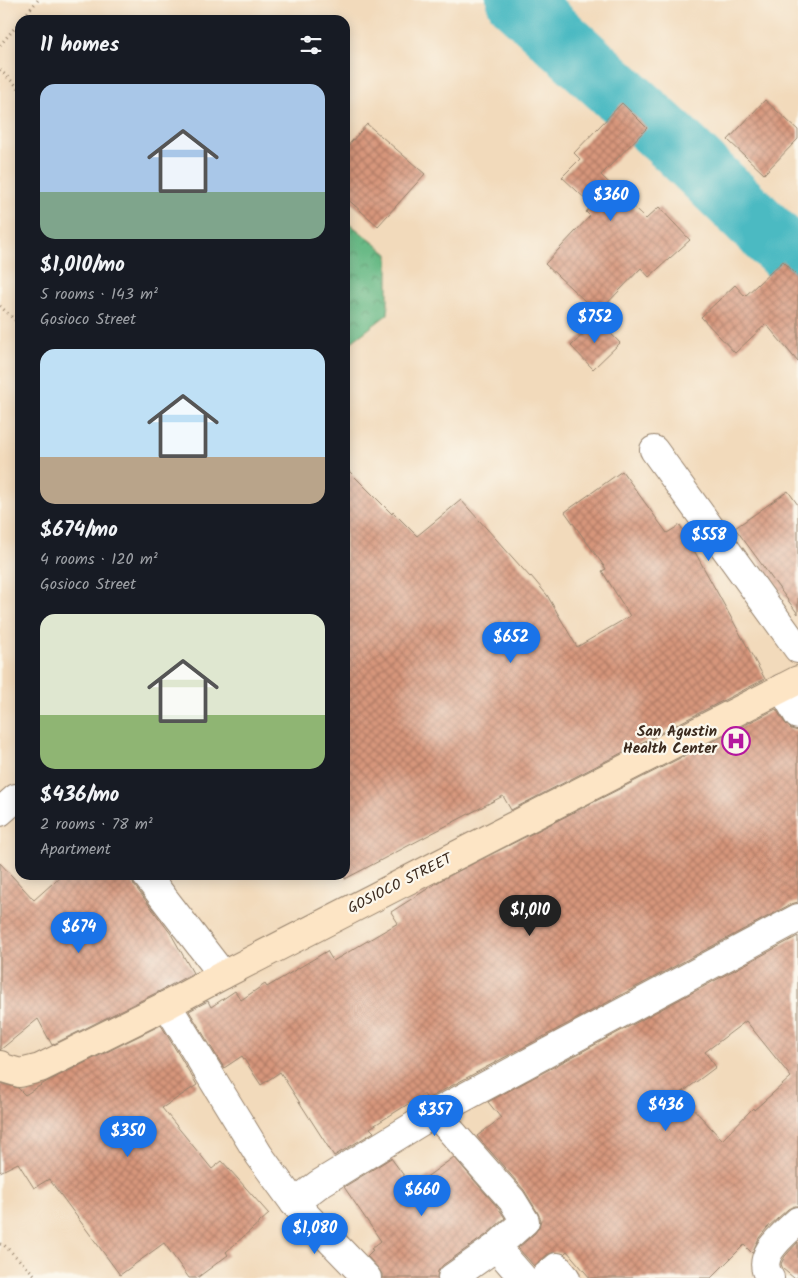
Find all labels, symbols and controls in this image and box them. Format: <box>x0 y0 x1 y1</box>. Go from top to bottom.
text: 11 homes <box>40 29 119 62</box>
icon: filters <box>297 31 325 59</box>
icon: home <box>138 116 228 206</box>
pin: $360 <box>581 180 641 222</box>
text: $360 <box>593 183 629 208</box>
text: $1,010/mo <box>40 249 125 282</box>
text: 5 rooms · 143 m² <box>40 282 158 307</box>
pin: $752 <box>565 302 625 344</box>
text: $752 <box>578 305 612 330</box>
text: Gosioco Street <box>40 307 136 332</box>
icon: home <box>138 381 228 471</box>
text: $674/mo <box>40 514 118 547</box>
pin: $558 <box>679 520 739 562</box>
text: $558 <box>691 523 727 548</box>
text: 4 rooms · 120 m² <box>40 547 158 572</box>
text: Gosioco Street <box>40 572 136 597</box>
pin: $652 <box>481 622 541 664</box>
text: $652 <box>493 625 529 650</box>
icon: home <box>138 646 228 736</box>
place label: San Agustin Health Center <box>623 720 718 761</box>
hospital icon: San Agustin Health Center <box>721 726 751 756</box>
text: $436/mo <box>40 779 119 812</box>
text: 2 rooms · 78 m² <box>40 812 153 837</box>
text: Apartment <box>40 837 111 862</box>
street label: GOSIOCO STREET <box>343 846 458 921</box>
pin: $1,010 <box>489 894 571 937</box>
text: $1,010 <box>510 898 550 923</box>
pin: $674 <box>49 912 109 954</box>
text: $674 <box>62 915 96 940</box>
pin: $436 <box>636 1090 696 1132</box>
text: $436 <box>648 1093 684 1118</box>
pin: $357 <box>405 1094 465 1137</box>
text: $357 <box>418 1098 452 1123</box>
pin: $350 <box>98 1116 158 1158</box>
text: $350 <box>111 1119 145 1144</box>
pin: $660 <box>392 1174 452 1217</box>
text: $660 <box>404 1178 440 1203</box>
pin: $1,080 <box>274 1212 356 1255</box>
text: $1,080 <box>293 1216 337 1241</box>

